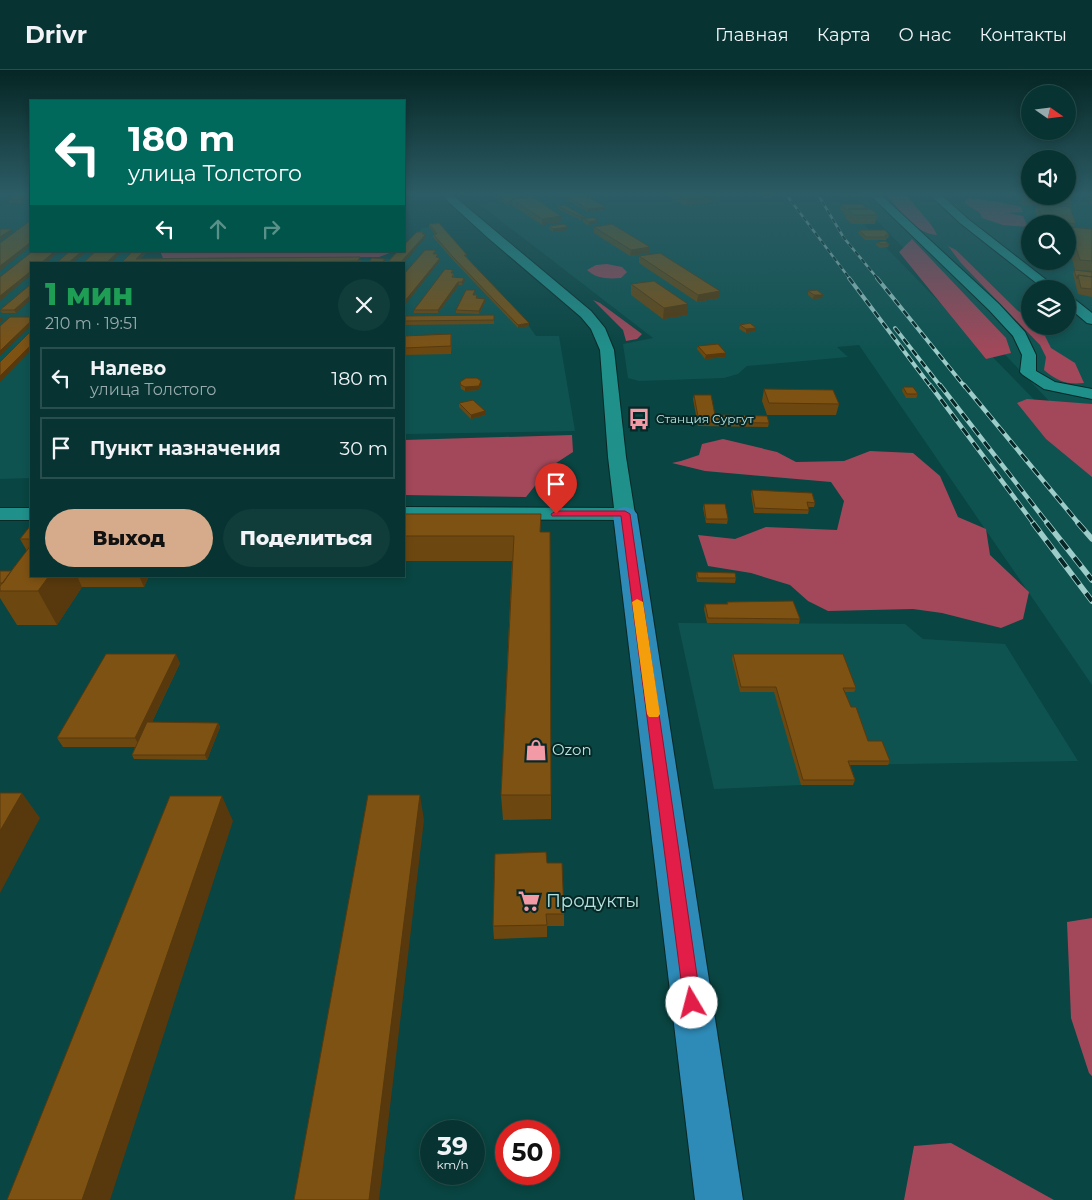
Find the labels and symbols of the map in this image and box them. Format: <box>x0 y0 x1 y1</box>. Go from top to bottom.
north arrow <box>1021 85 1076 140</box>
bus stop icon: Станция Сургут <box>626 406 652 432</box>
place label: Станция Сургут <box>656 411 754 426</box>
pin <box>535 463 577 514</box>
shop icon: Ozon <box>523 737 549 763</box>
place label: Ozon <box>552 740 592 759</box>
supermarket icon: Продукты <box>516 888 542 914</box>
place label: Продукты <box>546 890 639 912</box>
position arrow <box>665 976 717 1028</box>
speed limit sign: 50 <box>495 1120 560 1185</box>

